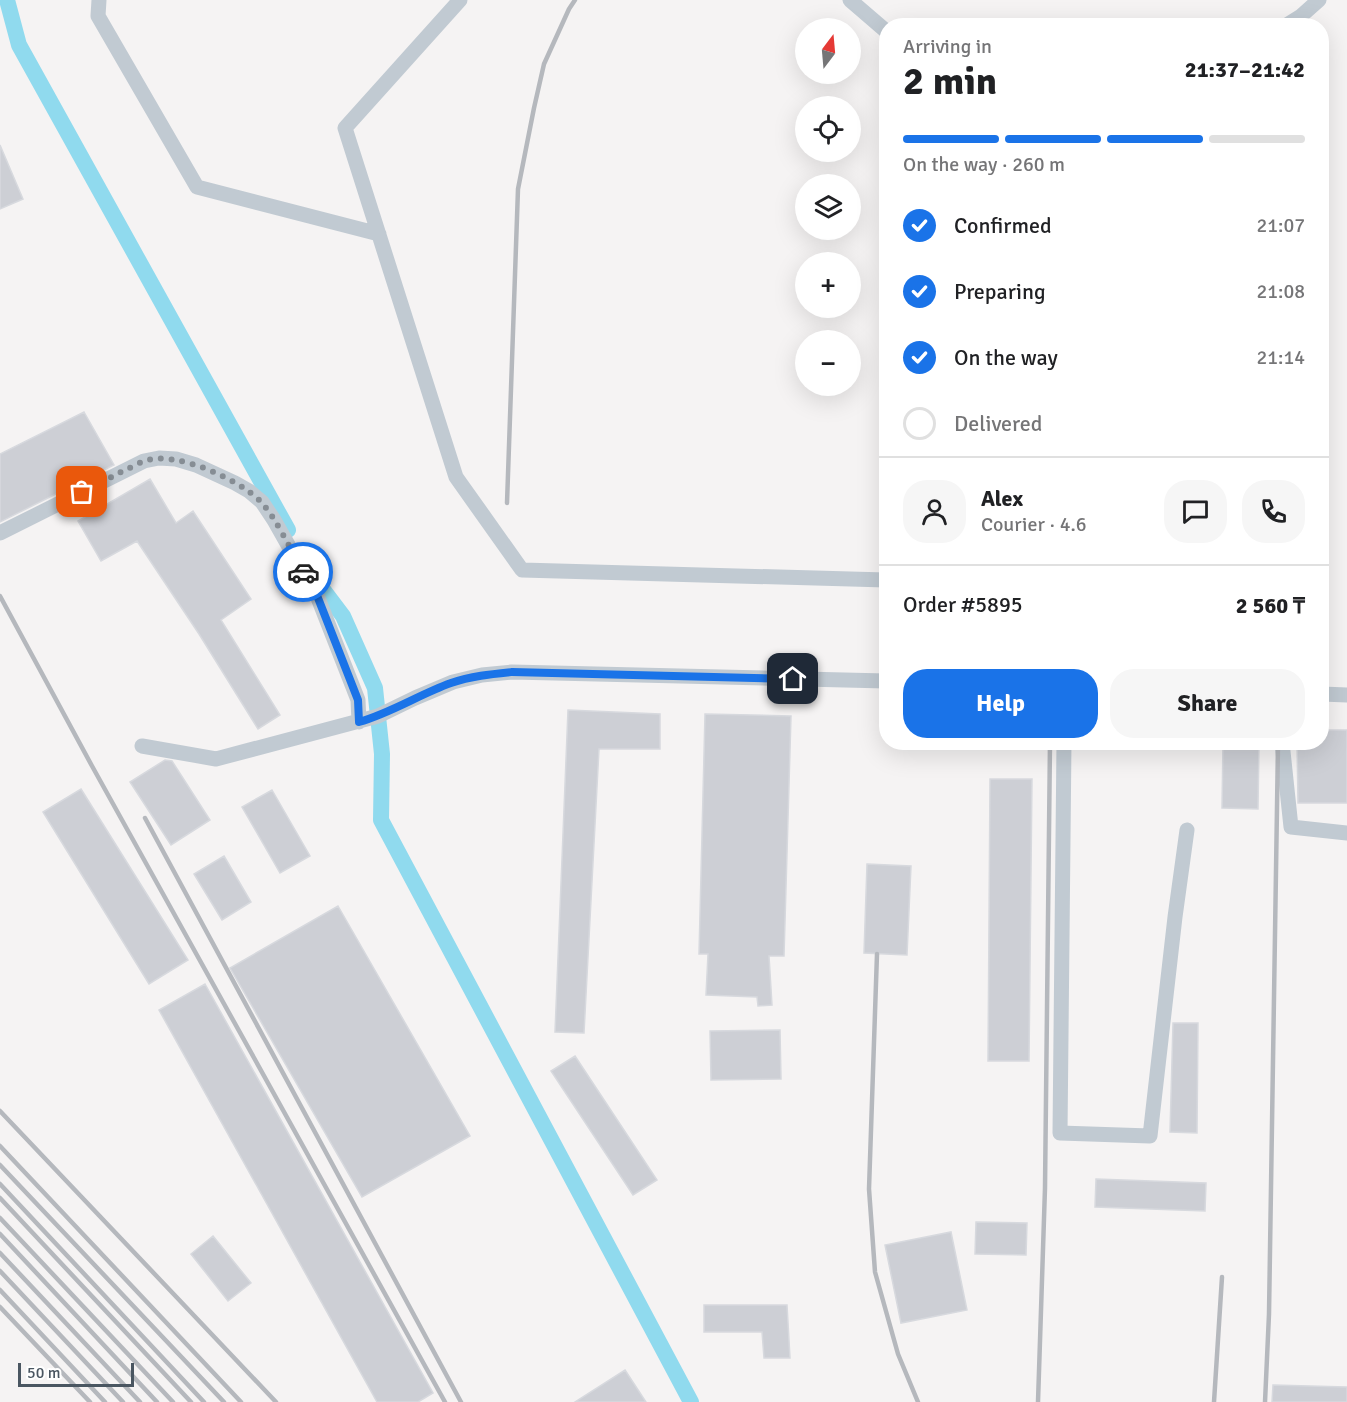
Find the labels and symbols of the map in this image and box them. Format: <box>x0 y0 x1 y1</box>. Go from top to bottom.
north arrow <box>795 18 861 84</box>
pin <box>56 466 107 517</box>
courier <box>273 542 333 602</box>
pin <box>767 653 818 704</box>
scale bar <box>18 1360 134 1388</box>

